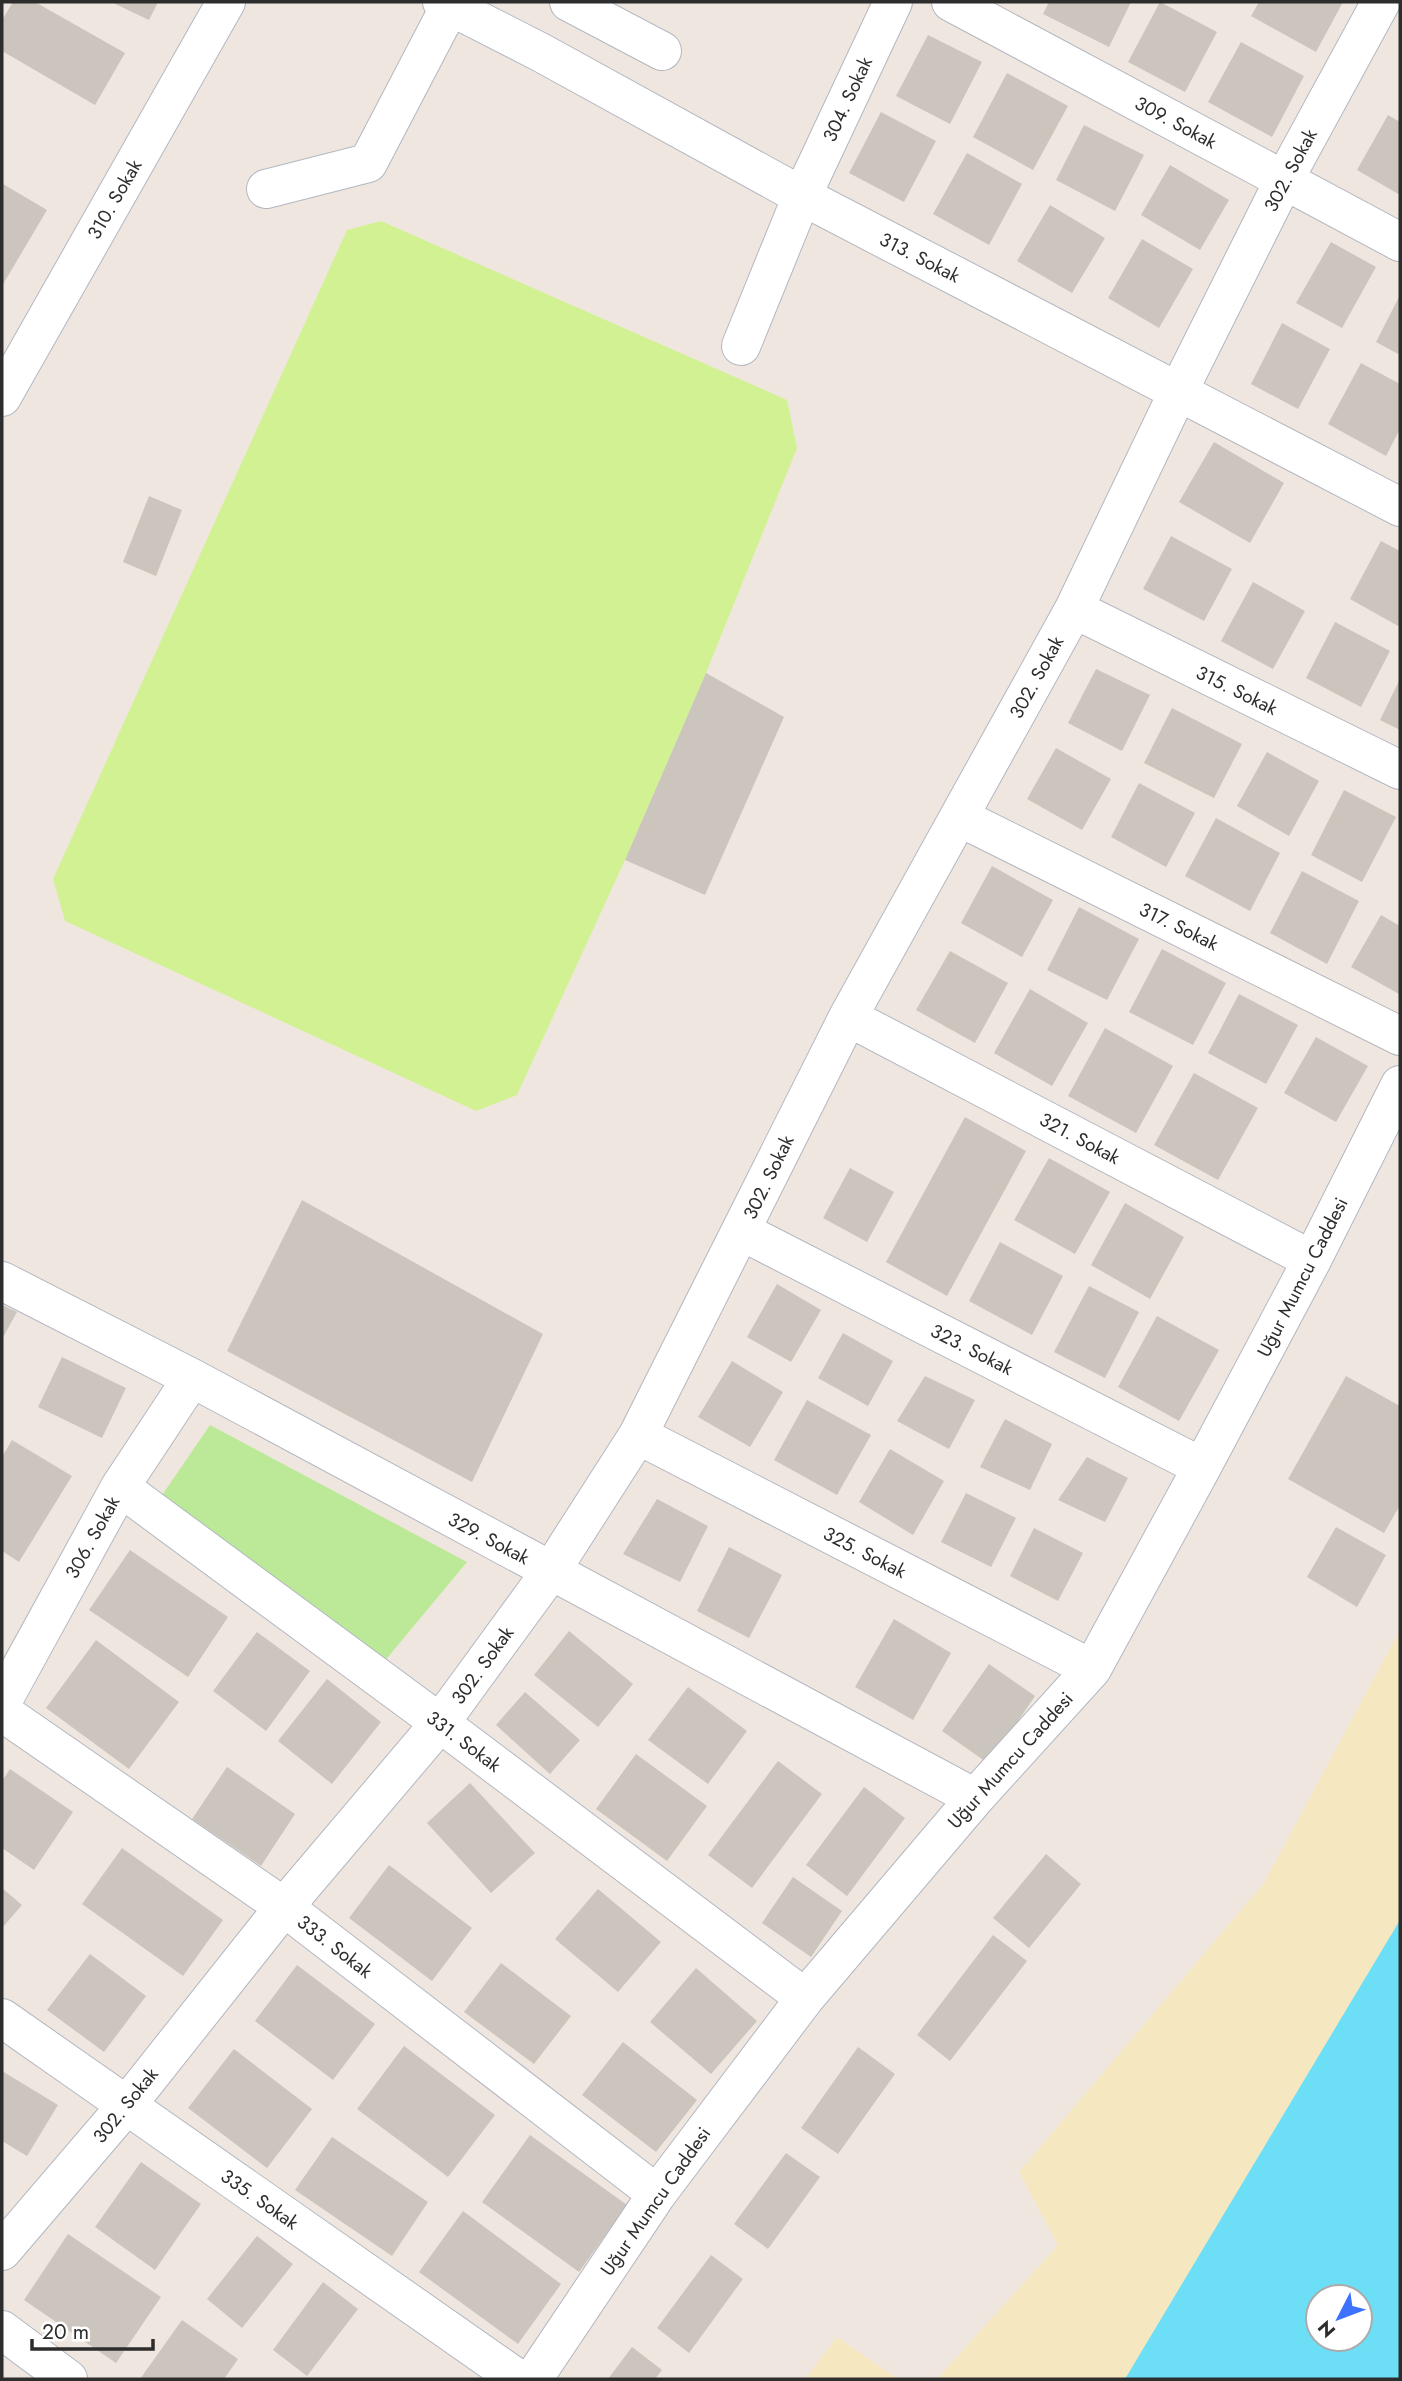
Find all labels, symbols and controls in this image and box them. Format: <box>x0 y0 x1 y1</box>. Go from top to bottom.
street label: 304. Sokak <box>816 52 879 146</box>
street label: 309. Sokak <box>1130 90 1222 156</box>
street label: 302. Sokak <box>1257 123 1324 217</box>
street label: 310. Sokak <box>81 154 149 244</box>
street label: 313. Sokak <box>875 226 965 290</box>
street label: 302. Sokak <box>1003 631 1071 723</box>
street label: 315. Sokak <box>1191 659 1283 722</box>
street label: 317. Sokak <box>1135 896 1223 958</box>
street label: 321. Sokak <box>1035 1106 1125 1171</box>
street label: 302. Sokak <box>736 1130 801 1224</box>
street label: Uğur Mumcu Caddesi <box>1250 1193 1354 1362</box>
street label: 323. Sokak <box>926 1317 1018 1382</box>
street label: 306. Sokak <box>59 1490 127 1583</box>
street label: 329. Sokak <box>443 1506 535 1572</box>
street label: 325. Sokak <box>819 1520 912 1585</box>
street label: 302. Sokak <box>445 1620 520 1710</box>
street label: Uğur Mumcu Caddesi <box>941 1686 1079 1835</box>
street label: 331. Sokak <box>421 1704 507 1779</box>
street label: 333. Sokak <box>291 1908 379 1985</box>
street label: 302. Sokak <box>86 2061 165 2149</box>
street label: Uğur Mumcu Caddesi <box>594 2121 717 2281</box>
street label: 335. Sokak <box>215 2163 305 2237</box>
north arrow <box>1304 2283 1374 2353</box>
scale bar <box>32 2308 152 2352</box>
text: N <box>1312 2314 1342 2344</box>
text: 20 m <box>42 2317 89 2347</box>

